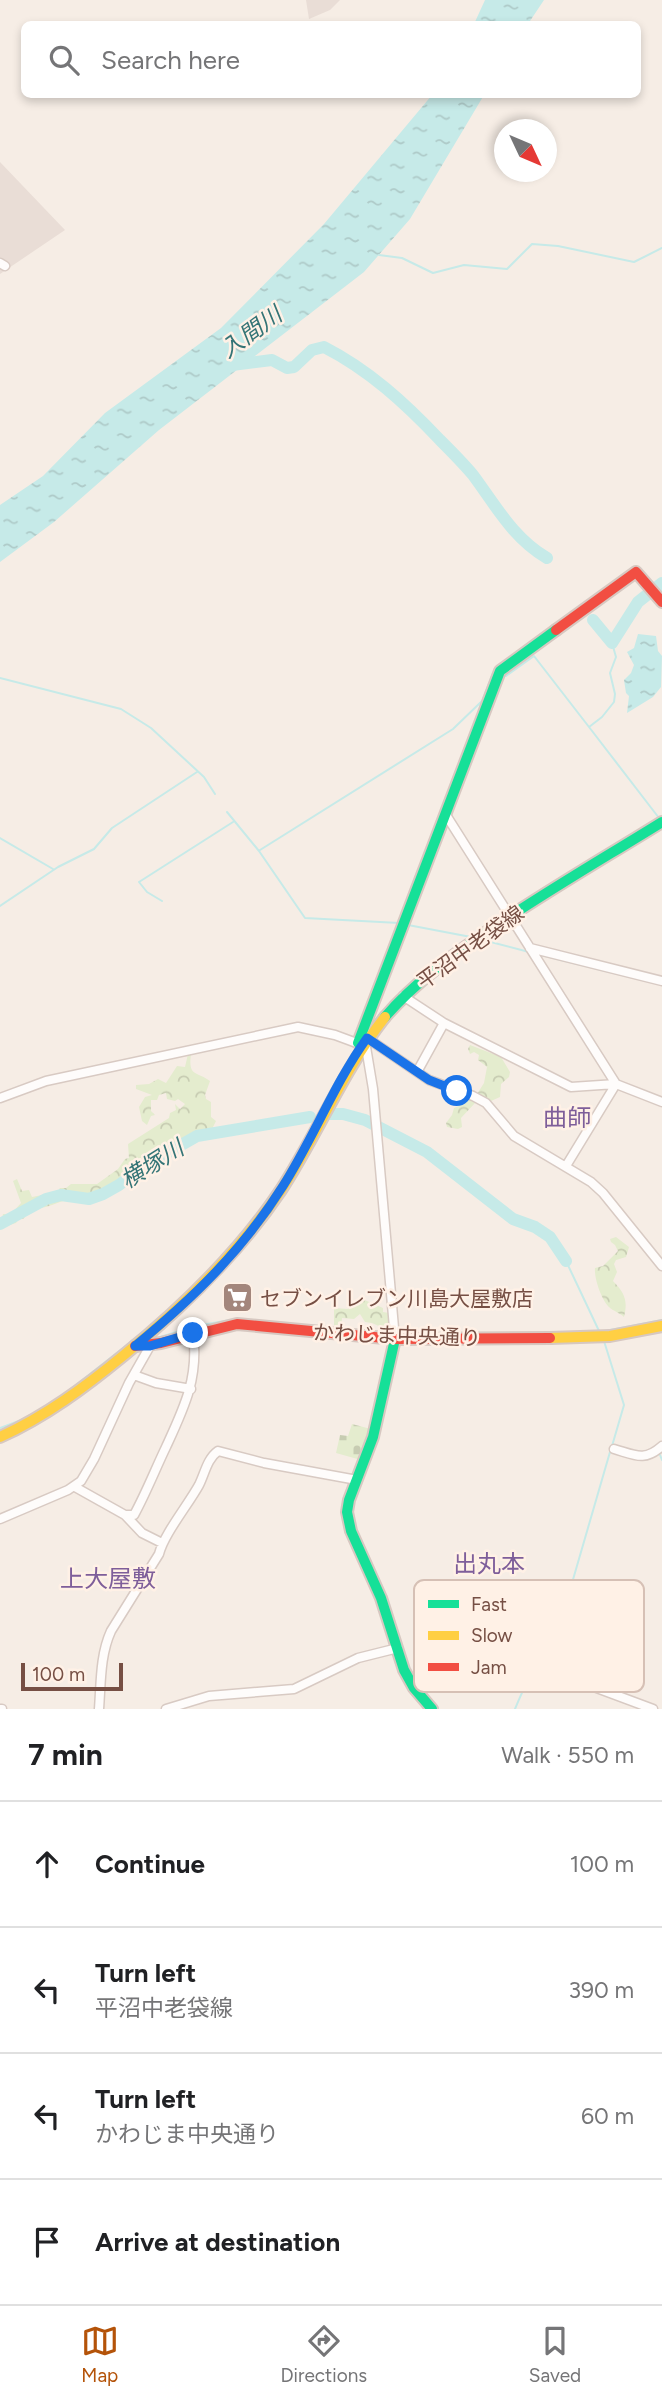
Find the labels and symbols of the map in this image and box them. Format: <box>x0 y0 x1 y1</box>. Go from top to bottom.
north arrow <box>494 119 557 182</box>
water label: 入間川 <box>215 299 290 364</box>
street label: 平沼中老袋線 <box>412 900 528 994</box>
route start <box>441 1075 472 1106</box>
district label: 曲師 <box>543 1103 591 1132</box>
water label: 横塚川 <box>115 1132 191 1194</box>
supermarket icon: セブンイレブン川島大屋敷店 <box>220 1281 254 1315</box>
place label: セブンイレブン川島大屋敷店 <box>260 1286 533 1311</box>
route end <box>177 1317 208 1348</box>
street label: かわじま中央通り <box>313 1320 481 1350</box>
district label: 出丸本 <box>453 1549 525 1578</box>
district label: 上大屋敷 <box>60 1564 156 1593</box>
legend <box>414 1580 644 1692</box>
text: Fast <box>471 1593 507 1616</box>
text: Slow <box>471 1624 513 1647</box>
text: Jam <box>471 1656 507 1679</box>
scale bar <box>21 1660 122 1692</box>

